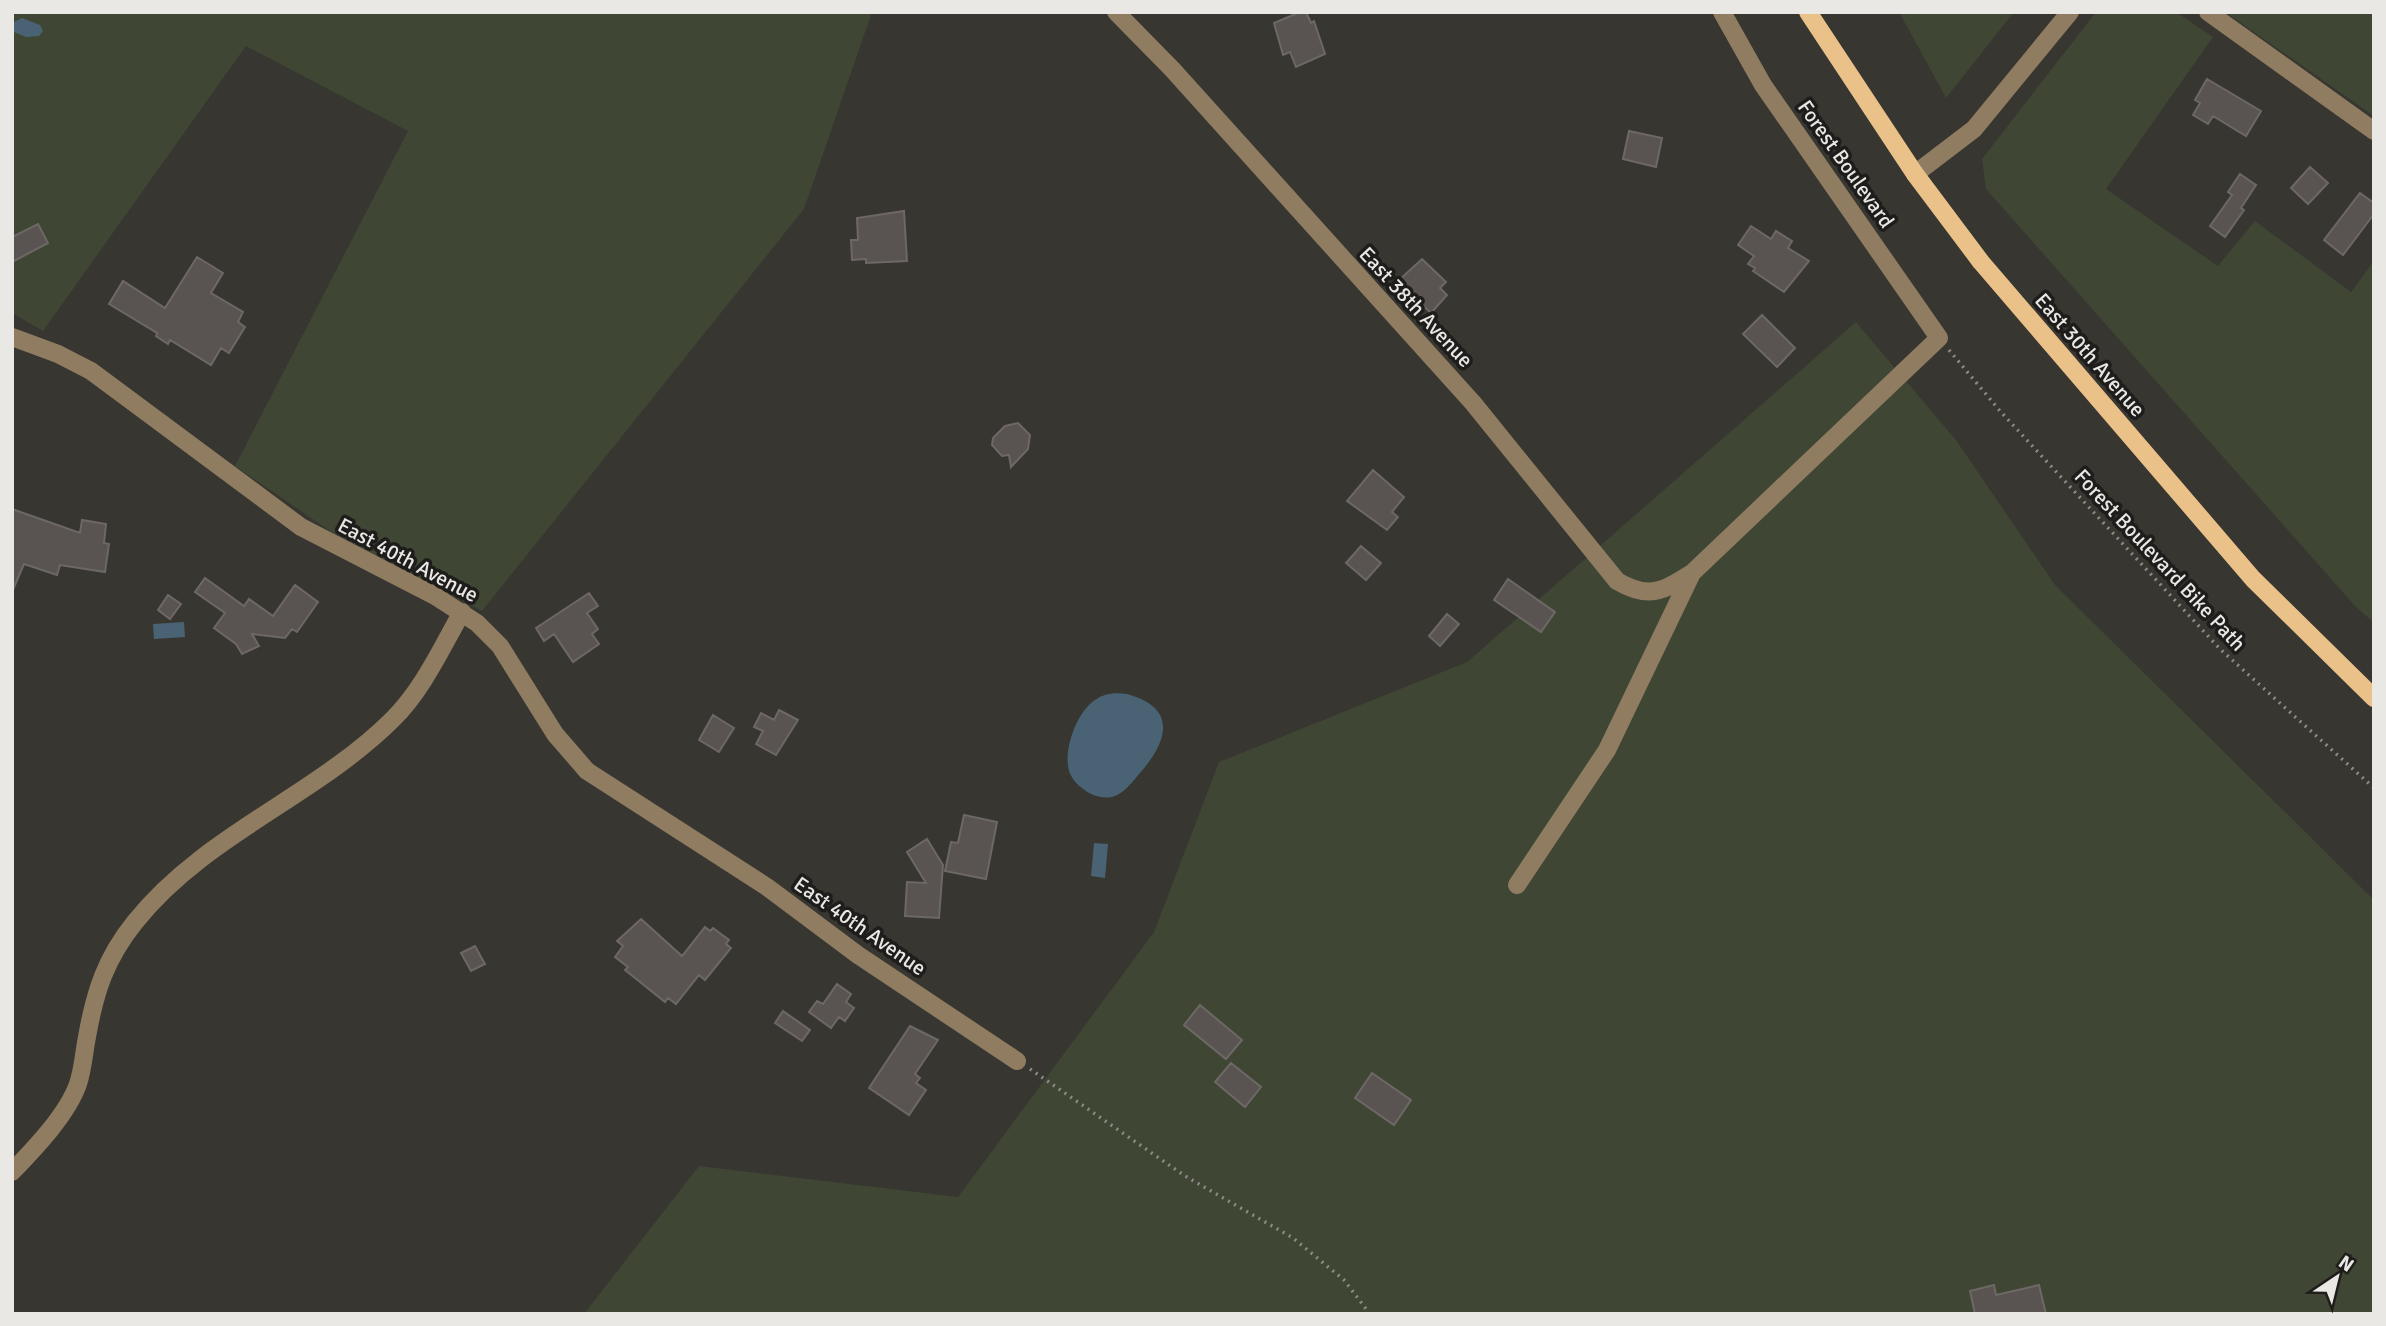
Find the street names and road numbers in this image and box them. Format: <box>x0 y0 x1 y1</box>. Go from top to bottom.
street label: Forest Boulevard <box>1792 95 1900 233</box>
street label: East 38th Avenue <box>1354 241 1478 373</box>
street label: East 30th Avenue <box>2029 288 2151 422</box>
street label: Forest Boulevard Bike Path <box>2069 464 2251 656</box>
street label: East 40th Avenue <box>333 512 483 608</box>
street label: East 40th Avenue <box>789 871 931 981</box>

